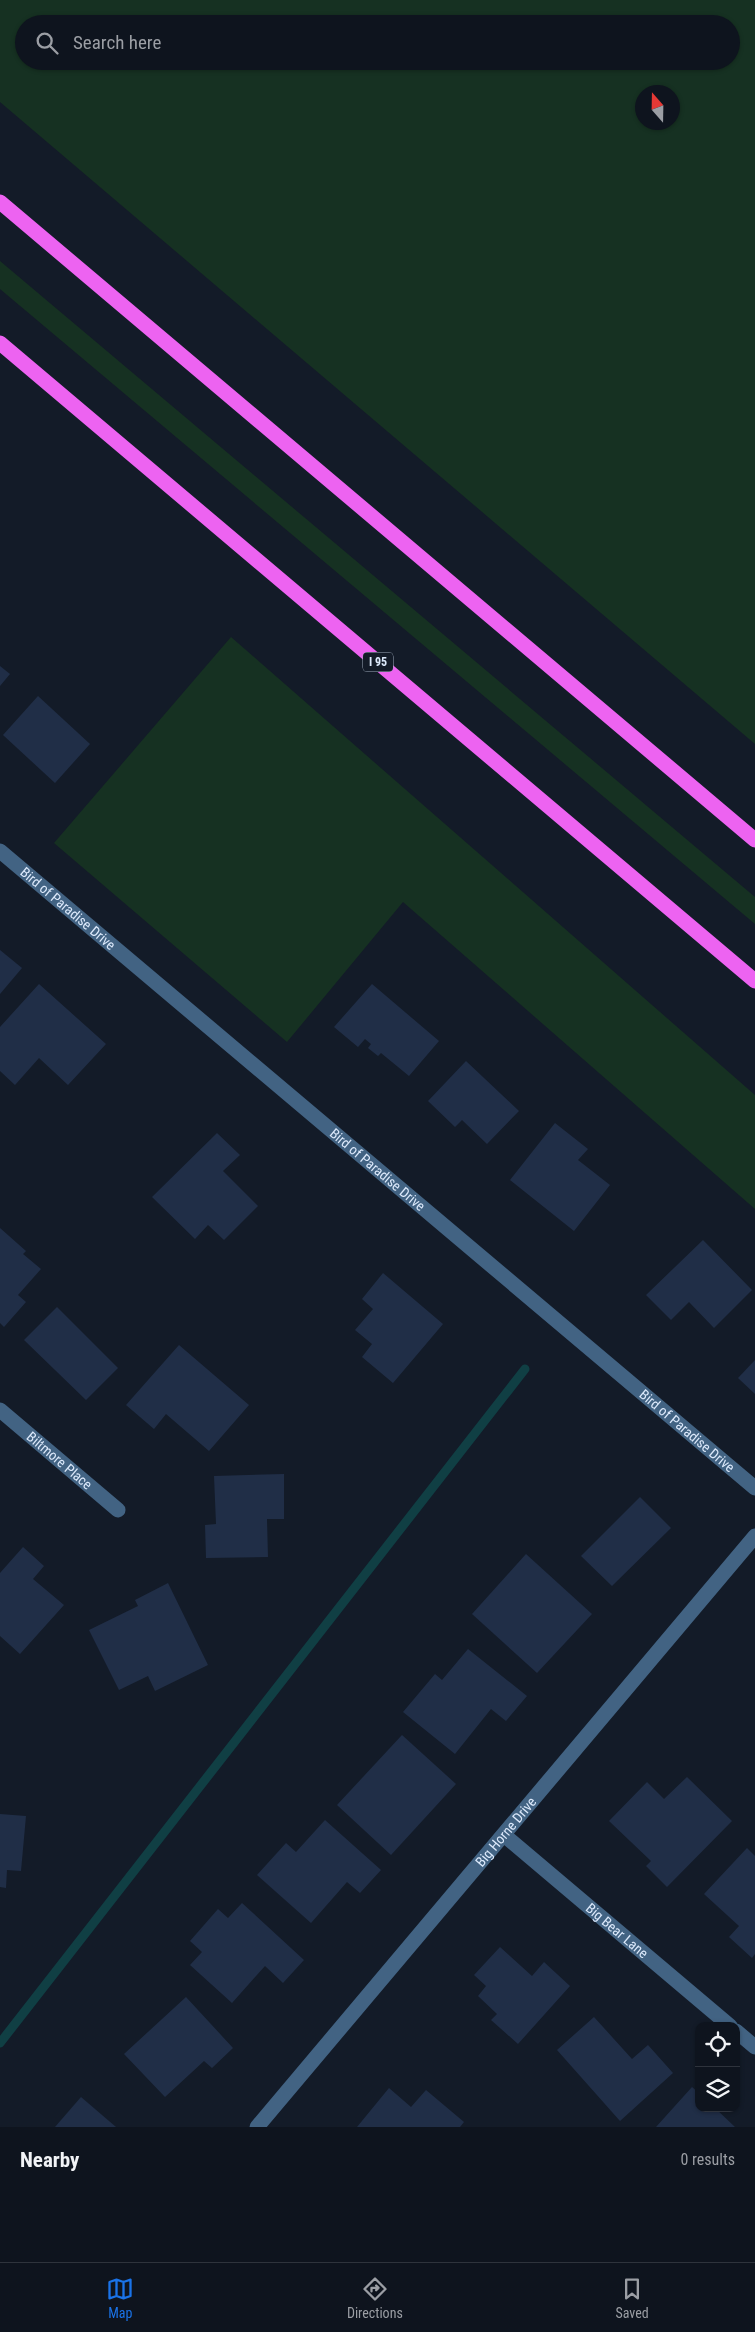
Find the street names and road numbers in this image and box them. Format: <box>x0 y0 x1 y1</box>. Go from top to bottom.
road number: I 95 <box>363 652 393 672</box>
street label: Bird of Paradise Drive <box>17 864 119 953</box>
street label: Bird of Paradise Drive <box>327 1125 429 1214</box>
street label: Bird of Paradise Drive <box>636 1386 738 1476</box>
street label: Biltmore Place <box>24 1428 96 1493</box>
street label: Big Horne Drive <box>472 1794 540 1870</box>
street label: Big Bear Lane <box>583 1900 652 1962</box>

